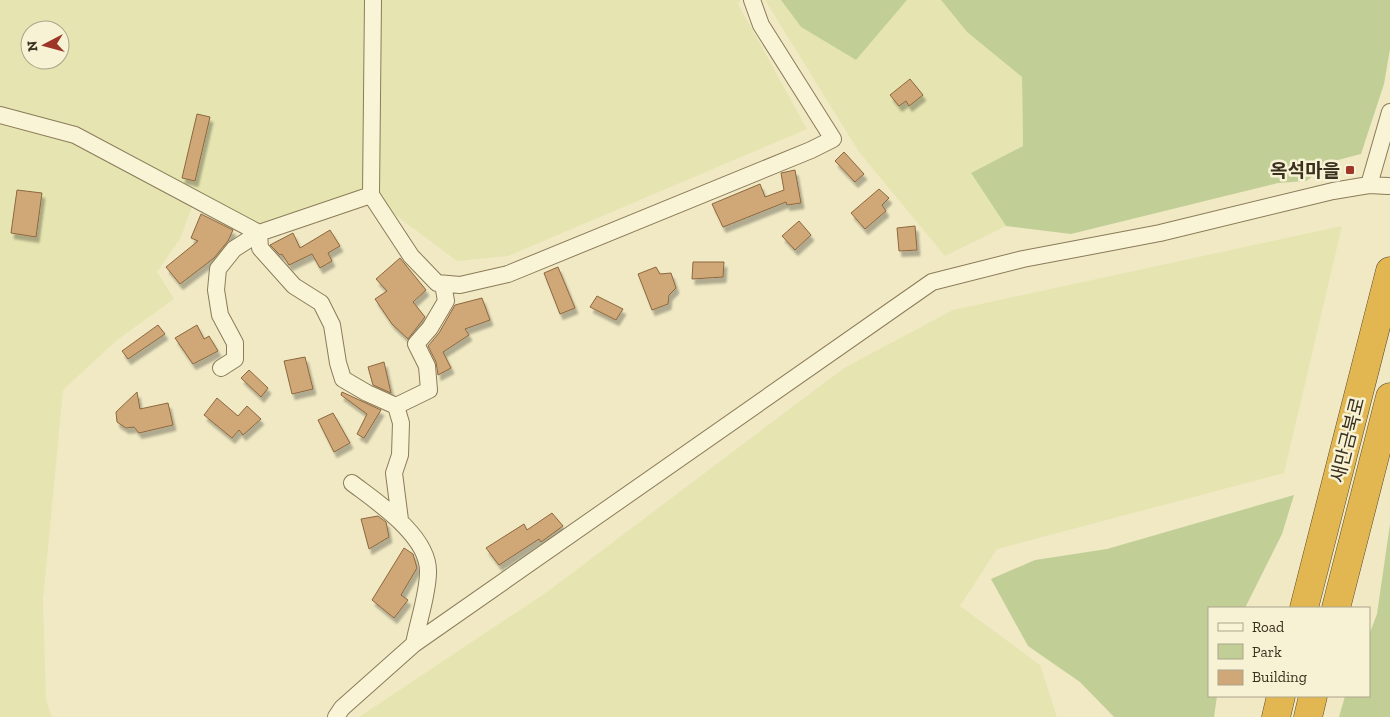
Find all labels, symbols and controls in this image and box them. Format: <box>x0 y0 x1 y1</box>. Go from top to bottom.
north arrow <box>20 20 70 70</box>
text: N <box>24 40 42 52</box>
place label: 옥석마을 <box>1270 159 1340 182</box>
marker: 옥석마을 <box>1344 164 1356 176</box>
street label: 새만금북로 <box>1326 395 1369 485</box>
legend <box>1208 607 1370 697</box>
text: Road <box>1252 618 1285 636</box>
text: Park <box>1252 643 1282 661</box>
text: Building <box>1252 668 1307 686</box>

